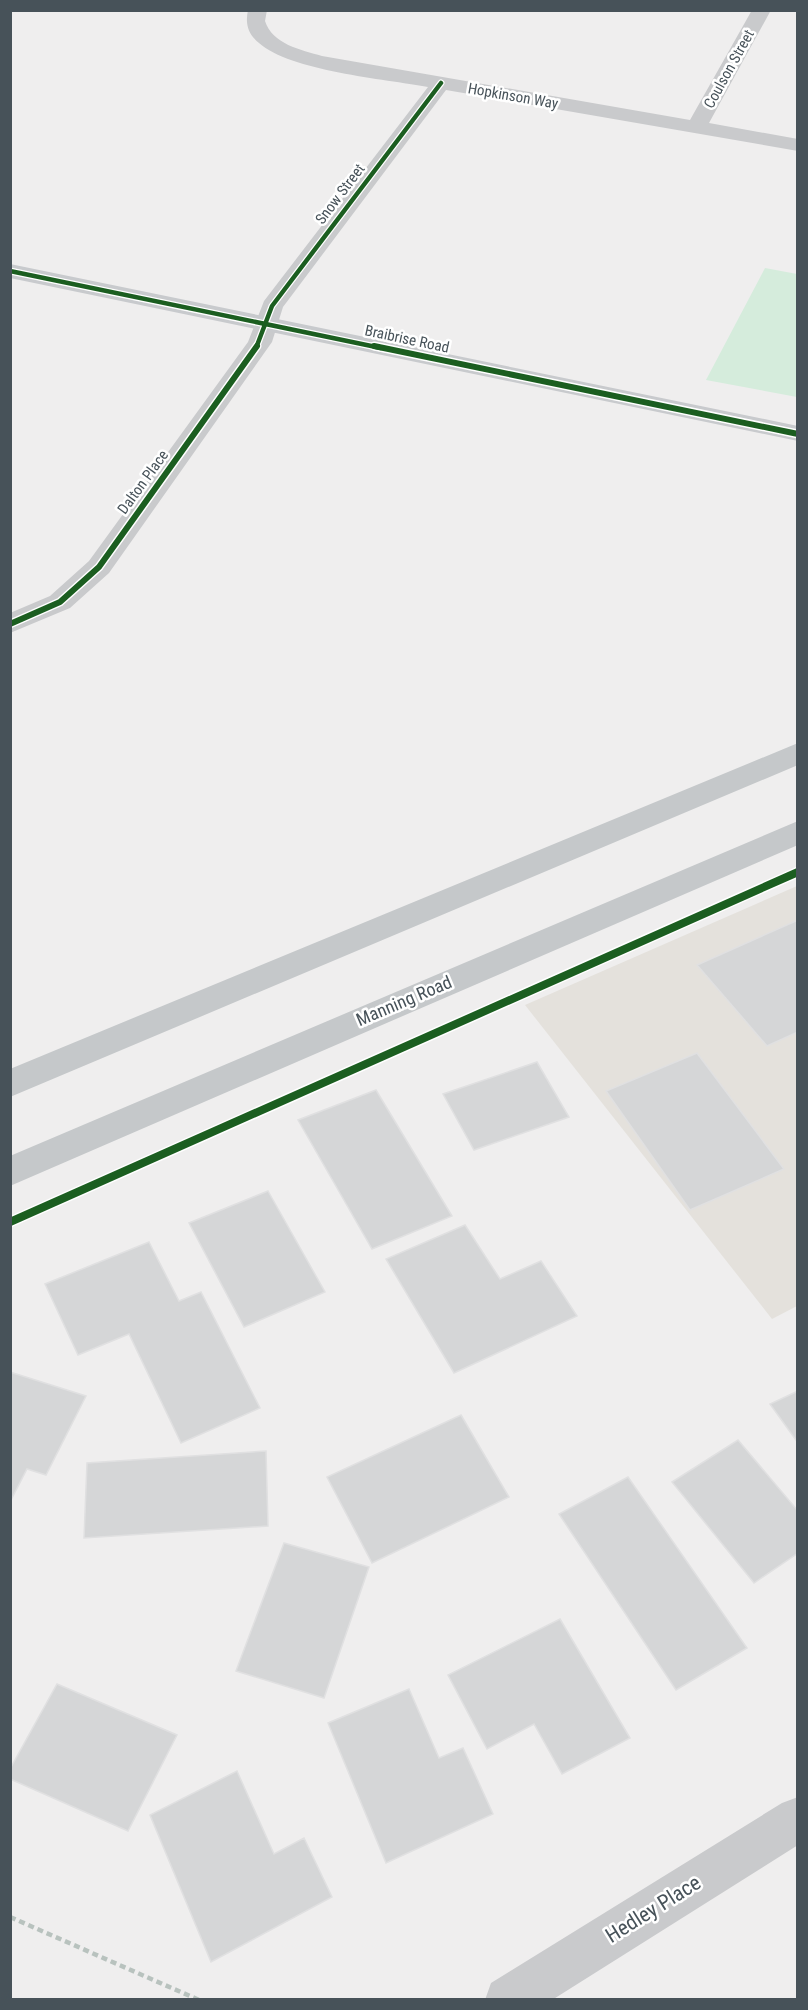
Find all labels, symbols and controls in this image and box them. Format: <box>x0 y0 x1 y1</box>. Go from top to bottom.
street label: Coulson Street <box>700 27 758 111</box>
street label: Hopkinson Way <box>466 79 560 113</box>
street label: Snow Street <box>311 160 369 228</box>
street label: Braibrise Road <box>363 321 451 357</box>
street label: Dalton Place <box>114 447 172 517</box>
street label: Manning Road <box>353 971 455 1030</box>
street label: Hedley Place <box>601 1870 705 1948</box>

